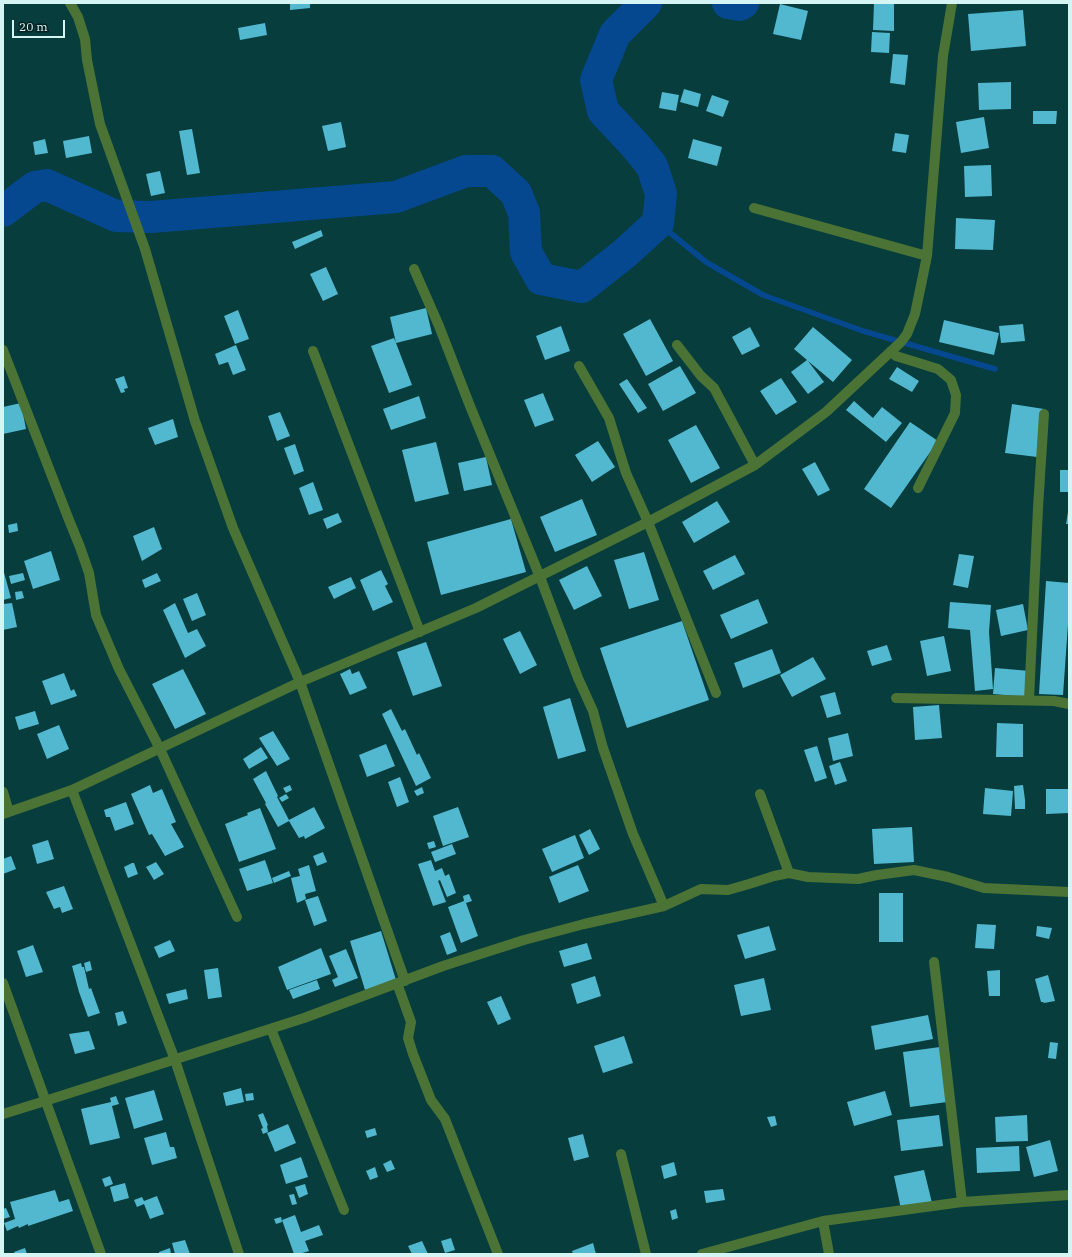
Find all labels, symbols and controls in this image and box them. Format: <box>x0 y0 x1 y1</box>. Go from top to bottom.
scale bar <box>14 12 67 38</box>
text: 20 m <box>19 19 48 34</box>

